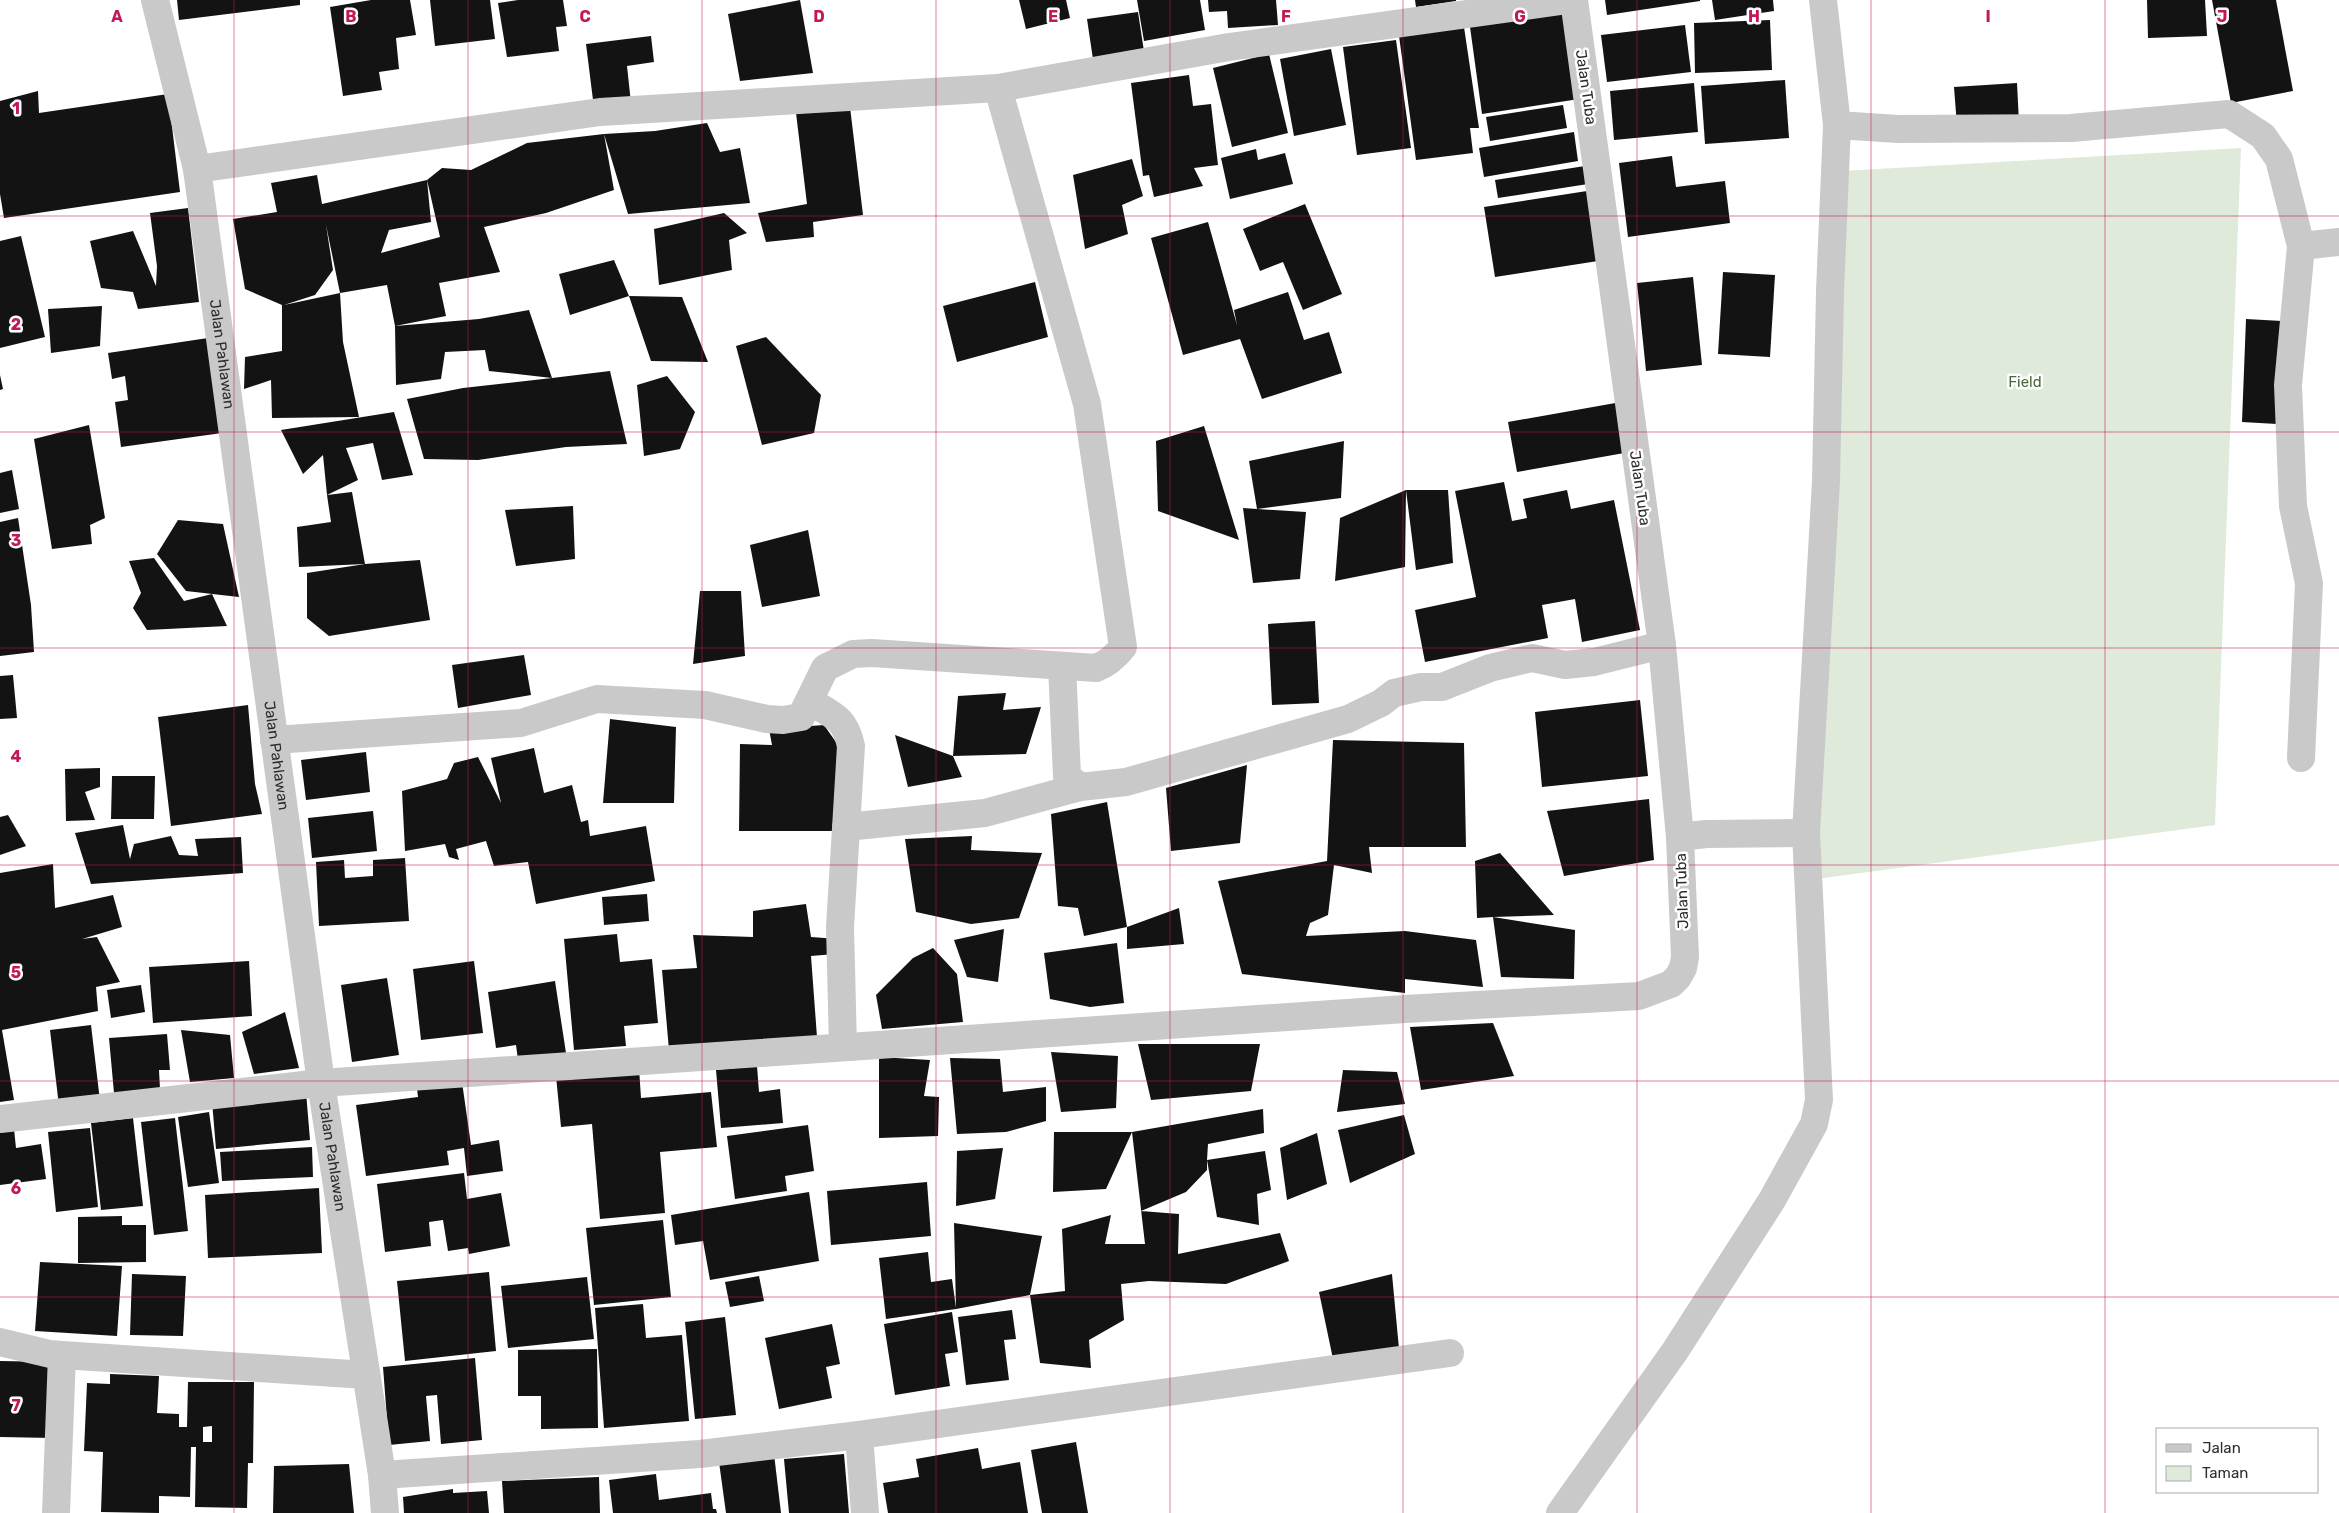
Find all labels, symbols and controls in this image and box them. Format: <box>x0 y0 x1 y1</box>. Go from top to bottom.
text: A <box>111 7 123 26</box>
text: B <box>345 7 357 26</box>
text: C <box>579 7 591 26</box>
text: D <box>813 7 825 26</box>
text: E <box>1048 7 1058 26</box>
text: F <box>1281 7 1291 26</box>
text: G <box>1514 7 1526 26</box>
text: H <box>1748 7 1760 26</box>
text: I <box>1985 7 1991 26</box>
text: J <box>2217 7 2227 26</box>
street label: Jalan Tuba <box>1572 48 1600 126</box>
text: 1 <box>12 99 20 118</box>
street label: Jalan Pahlawan <box>206 298 238 410</box>
text: 2 <box>11 315 21 334</box>
park label: Field <box>2008 373 2042 391</box>
street label: Jalan Tuba <box>1626 449 1654 527</box>
text: 3 <box>11 531 21 550</box>
street label: Jalan Pahlawan <box>260 700 293 811</box>
text: 4 <box>11 747 22 766</box>
street label: Jalan Tuba <box>1672 853 1692 929</box>
text: 5 <box>11 963 21 982</box>
street label: Jalan Pahlawan <box>315 1101 350 1213</box>
text: 6 <box>11 1179 21 1198</box>
text: 7 <box>11 1396 21 1415</box>
legend <box>2156 1428 2319 1493</box>
text: Jalan <box>2202 1439 2241 1457</box>
text: Taman <box>2202 1464 2248 1482</box>

